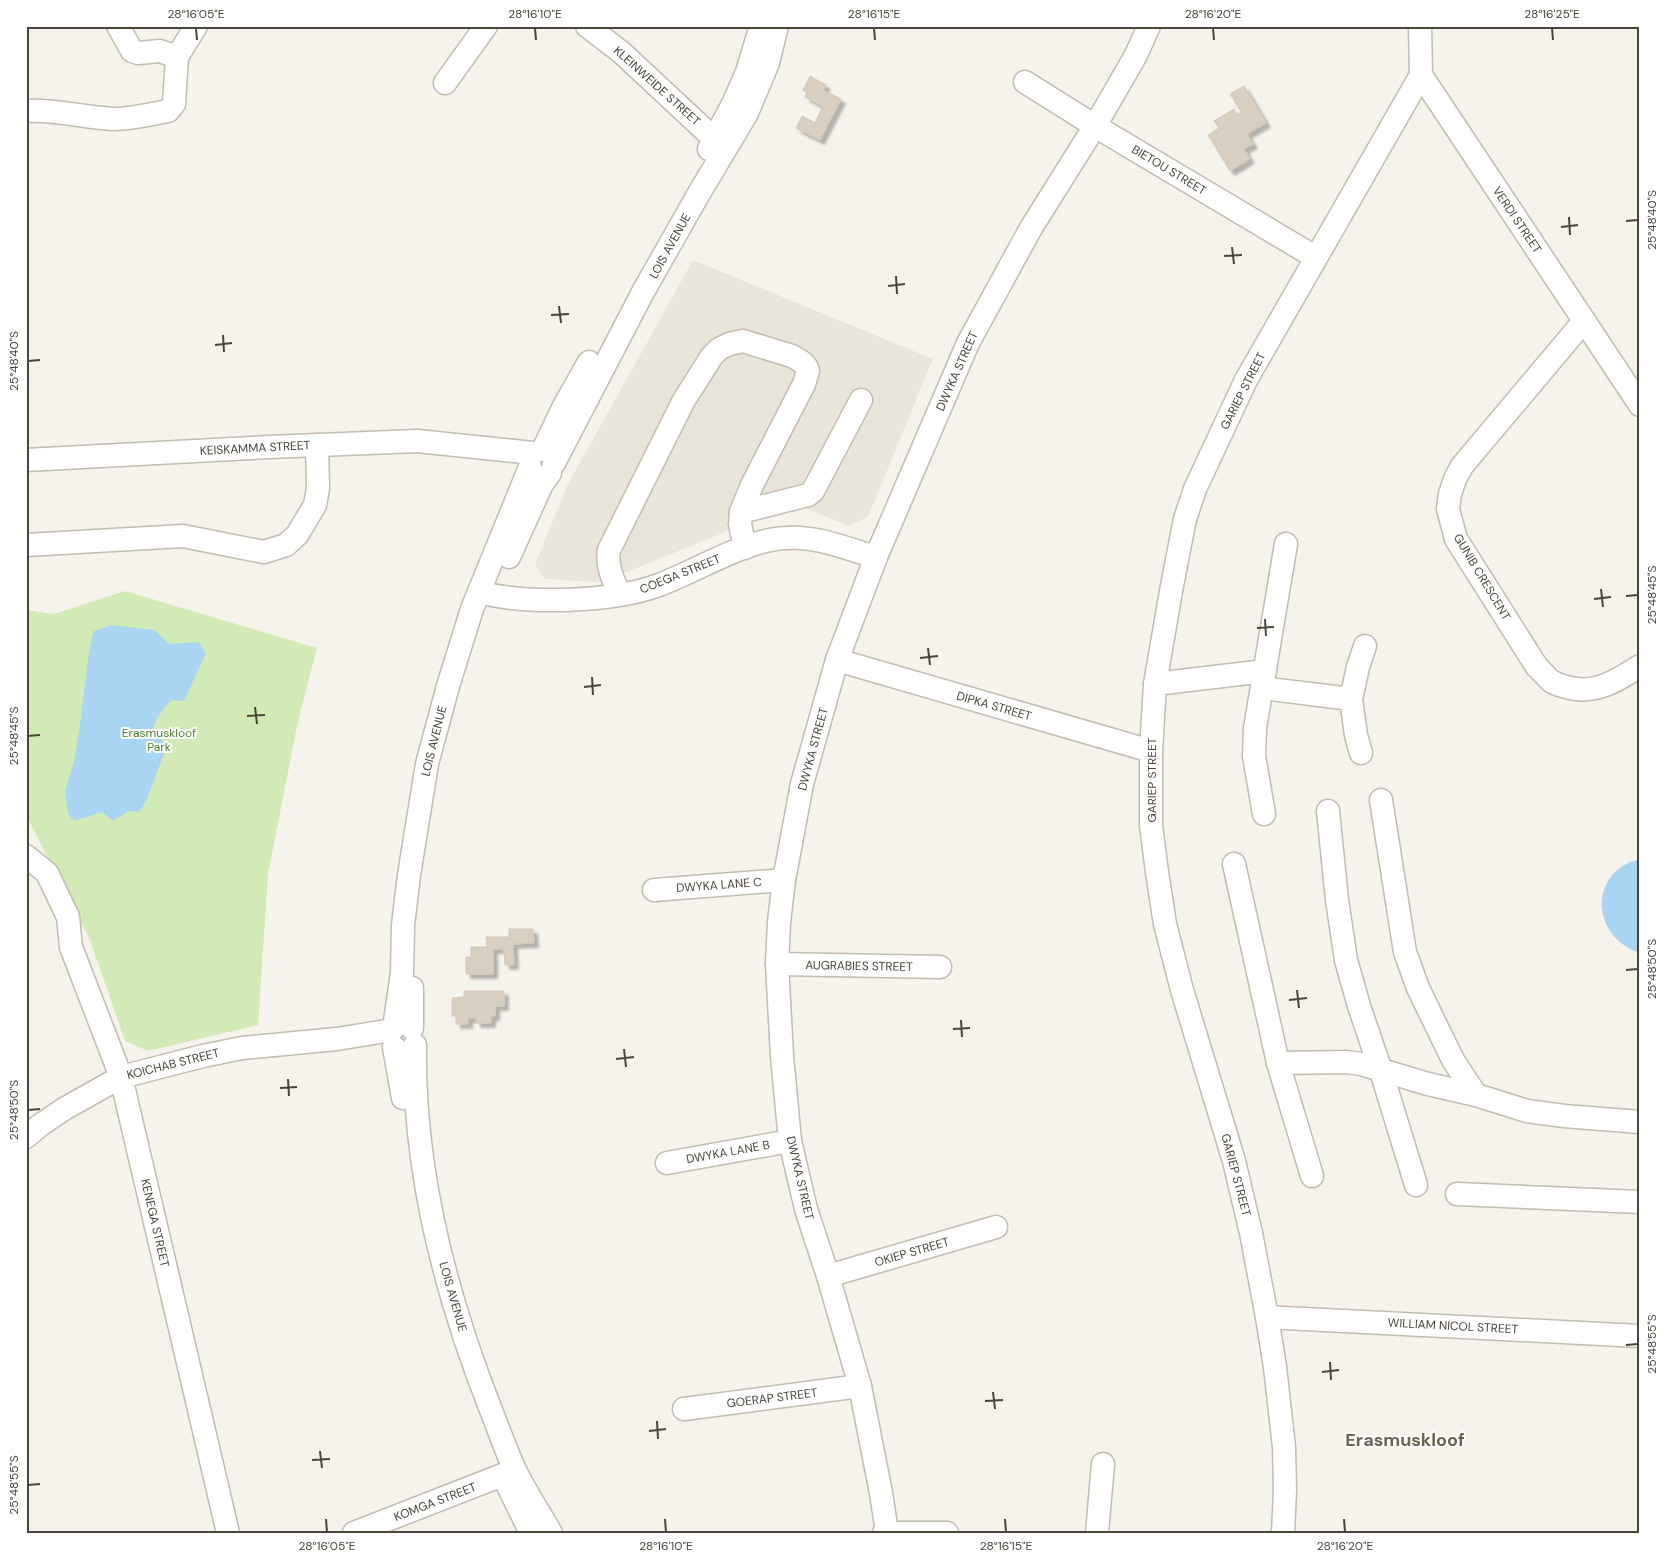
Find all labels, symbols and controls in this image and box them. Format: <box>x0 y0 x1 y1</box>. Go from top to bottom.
text: 28°16'05"E <box>168 6 225 22</box>
text: 28°16'10"E <box>508 6 562 22</box>
text: 28°16'15"E <box>848 6 900 22</box>
text: 28°16'20"E <box>1185 6 1242 22</box>
text: 28°16'25"E <box>1524 6 1580 22</box>
street label: KLEINWEIDE STREET <box>610 43 704 129</box>
street label: BIETOU STREET <box>1129 141 1210 199</box>
street label: VERDI STREET <box>1489 184 1545 257</box>
text: 25°48'40"S <box>1644 190 1660 250</box>
street label: LOIS AVENUE <box>645 210 695 282</box>
street label: DWYKA STREET <box>932 328 982 413</box>
text: 25°48'40"S <box>6 331 22 391</box>
street label: GARIEP STREET <box>1217 349 1270 432</box>
street label: KEISKAMMA STREET <box>199 437 311 459</box>
street label: GUNIB CRESCENT <box>1450 531 1514 624</box>
street label: COEGA STREET <box>637 550 723 597</box>
text: 25°48'45"S <box>1644 565 1660 625</box>
street label: DIPKA STREET <box>955 688 1034 724</box>
street label: LOIS AVENUE <box>417 704 451 778</box>
street label: DWYKA STREET <box>794 705 832 792</box>
text: 25°48'45"S <box>6 706 22 766</box>
park label: Erasmuskloof Park <box>122 725 196 755</box>
street label: GARIEP STREET <box>1144 737 1160 822</box>
street label: DWYKA LANE C <box>676 874 763 896</box>
text: 25°48'50"S <box>1644 939 1660 999</box>
street label: AUGRABIES STREET <box>805 957 913 975</box>
street label: KOICHAB STREET <box>125 1045 221 1083</box>
text: 25°48'50"S <box>6 1080 22 1140</box>
street label: GARIEP STREET <box>1217 1132 1255 1218</box>
street label: DWYKA STREET <box>783 1134 817 1222</box>
street label: DWYKA LANE B <box>685 1137 771 1167</box>
street label: KENEGA STREET <box>137 1177 173 1269</box>
street label: OKIEP STREET <box>873 1234 951 1270</box>
street label: LOIS AVENUE <box>435 1260 471 1334</box>
text: 25°48'55"S <box>1644 1314 1660 1374</box>
street label: WILLIAM NICOL STREET <box>1387 1315 1519 1337</box>
street label: GOERAP STREET <box>726 1384 819 1412</box>
district label: Erasmuskloof <box>1345 1428 1465 1452</box>
text: 25°48'55"S <box>6 1455 22 1515</box>
street label: KOMGA STREET <box>391 1479 479 1525</box>
text: 28°16'05"E <box>299 1538 356 1554</box>
text: 28°16'10"E <box>639 1538 693 1554</box>
text: 28°16'15"E <box>980 1538 1032 1554</box>
text: 28°16'20"E <box>1317 1538 1374 1554</box>

